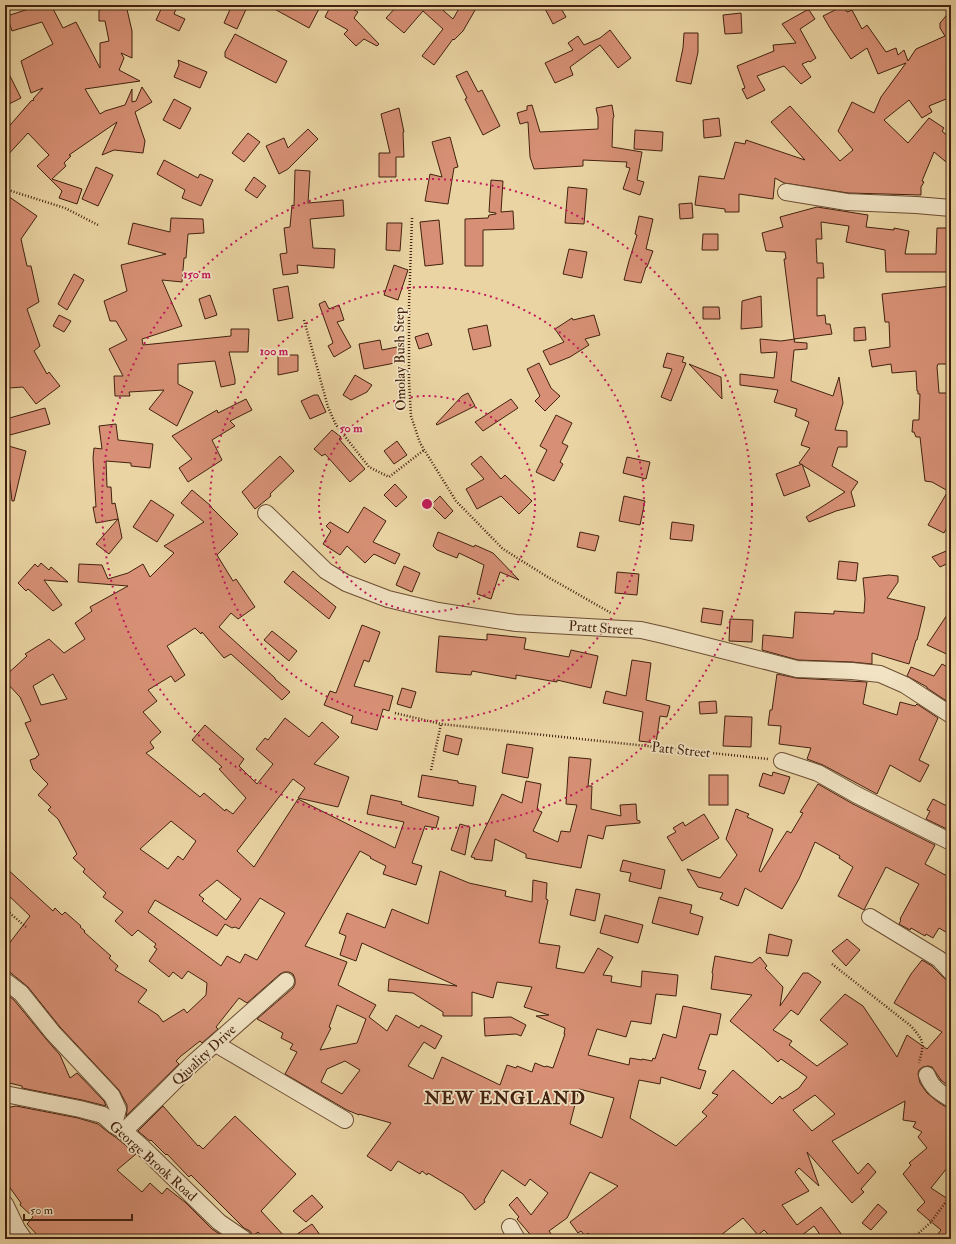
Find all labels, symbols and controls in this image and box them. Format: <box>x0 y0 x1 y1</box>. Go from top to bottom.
text: 150 m <box>183 267 211 282</box>
street label: Omolay Bush Step <box>391 307 410 411</box>
text: 100 m <box>260 344 289 359</box>
text: 50 m <box>339 421 363 436</box>
centre of rings <box>420 497 434 511</box>
street label: Pratt Street <box>568 617 634 639</box>
street label: Patt Street <box>651 738 712 762</box>
street label: Qiuality Drive <box>168 1021 240 1090</box>
district label: NEW ENGLAND <box>423 1087 586 1110</box>
street label: George Brook Road <box>106 1117 200 1205</box>
scale bar <box>24 1196 132 1222</box>
text: 50 m <box>30 1203 54 1218</box>

